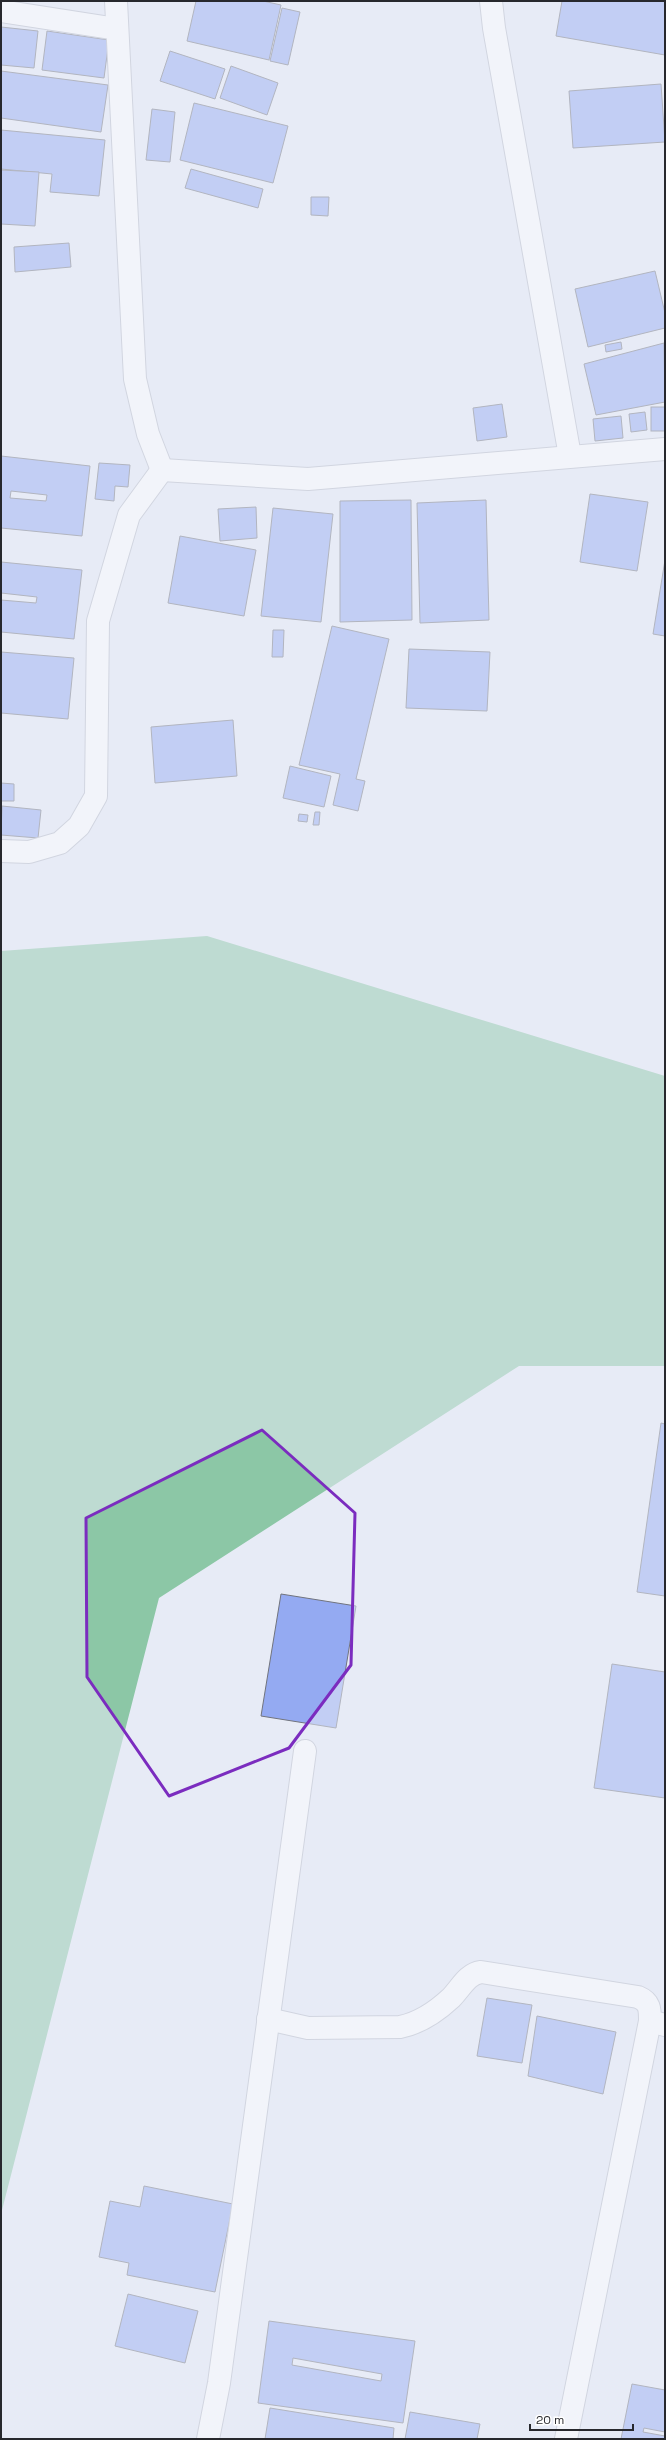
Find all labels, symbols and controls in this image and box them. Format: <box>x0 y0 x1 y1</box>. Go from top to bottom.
scale bar <box>530 2406 633 2432</box>
text: 20 m <box>536 2412 564 2428</box>

